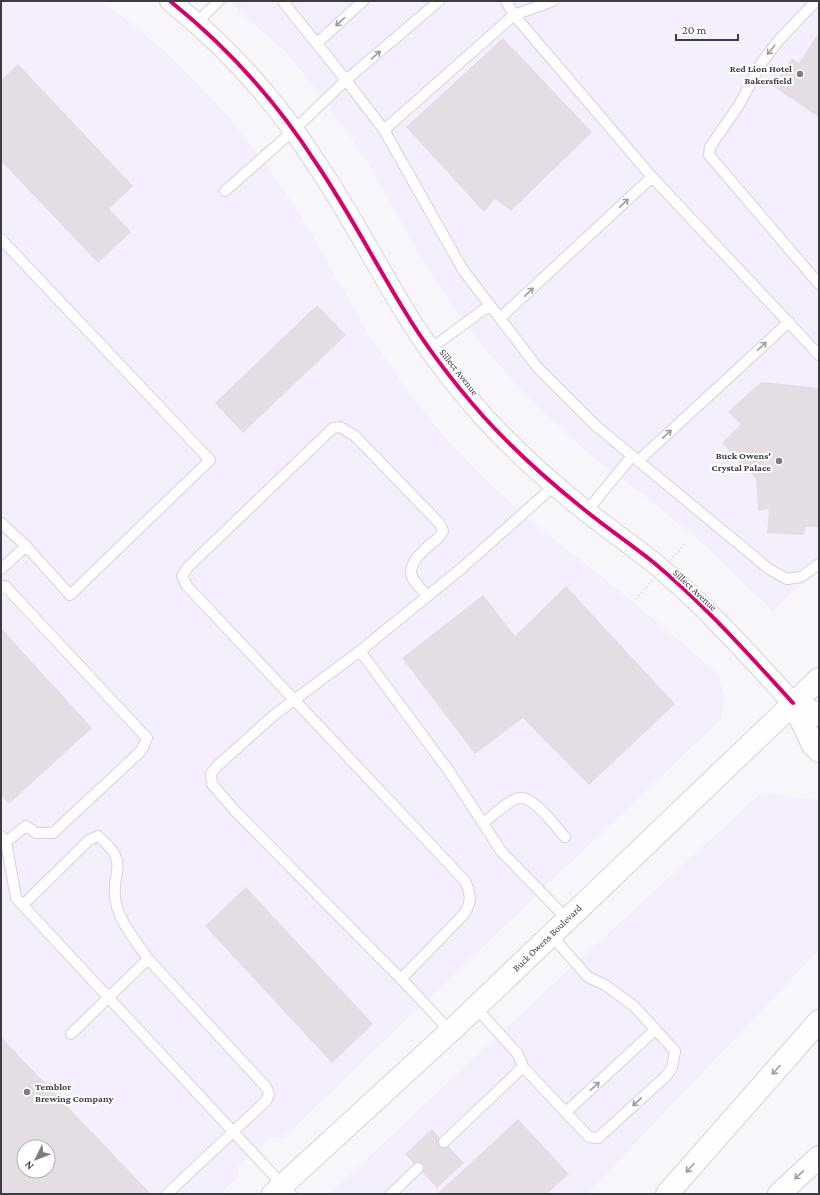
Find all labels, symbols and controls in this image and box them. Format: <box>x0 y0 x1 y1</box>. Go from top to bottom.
scale bar <box>676 16 738 42</box>
one-way arrow <box>335 17 345 27</box>
text: 20 m <box>682 23 707 37</box>
one-way arrow <box>766 45 775 56</box>
one-way arrow <box>370 51 381 60</box>
place label: Red Lion Hotel Bakersfield <box>730 63 793 86</box>
marker: Red Lion Hotel Bakersfield <box>795 69 805 79</box>
one-way arrow <box>619 199 629 208</box>
one-way arrow <box>523 288 533 297</box>
one-way arrow <box>757 342 767 351</box>
street label: Sillect Avenue <box>438 347 481 398</box>
one-way arrow <box>661 430 672 439</box>
place label: Buck Owens' Crystal Palace <box>712 450 771 473</box>
marker: Buck Owens' Crystal Palace <box>774 456 784 466</box>
street label: Sillect Avenue <box>671 567 720 613</box>
street label: Buck Owens Boulevard <box>510 902 584 974</box>
one-way arrow <box>772 1065 781 1075</box>
place label: Temblor Brewing Company <box>35 1081 114 1104</box>
one-way arrow <box>590 1081 600 1091</box>
marker: Temblor Brewing Company <box>22 1087 32 1097</box>
one-way arrow <box>632 1097 642 1107</box>
north arrow <box>16 1139 56 1179</box>
text: N <box>21 1159 36 1173</box>
one-way arrow <box>686 1162 695 1172</box>
one-way arrow <box>794 1171 804 1180</box>

